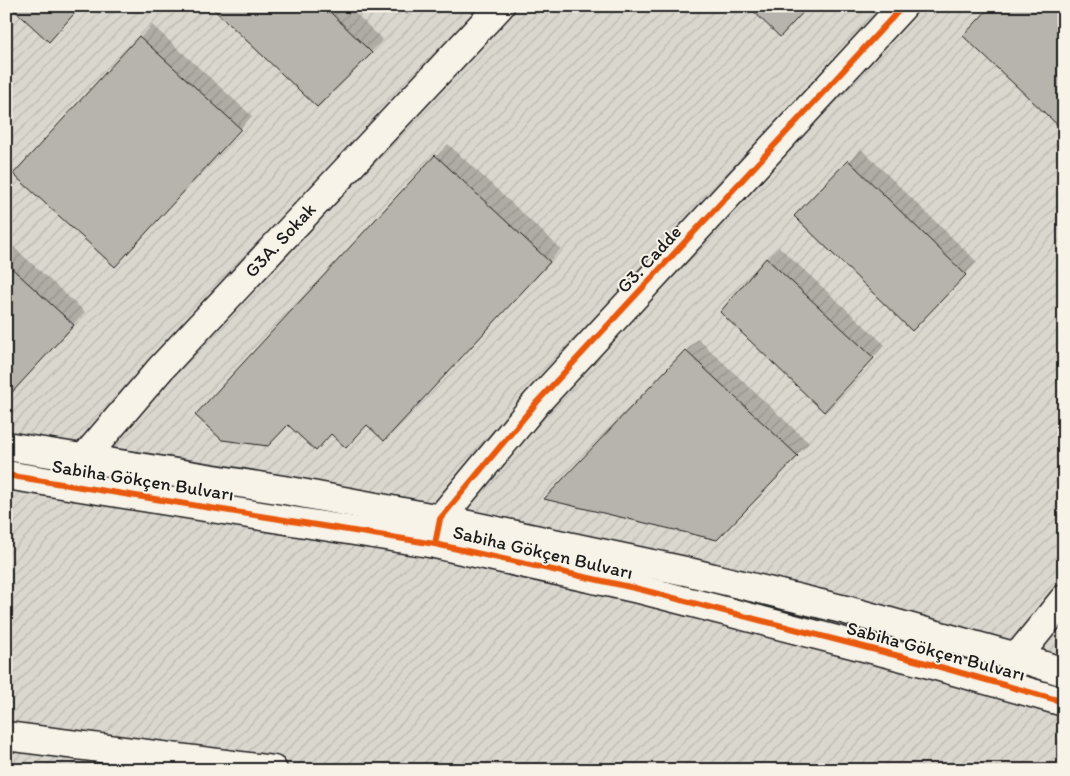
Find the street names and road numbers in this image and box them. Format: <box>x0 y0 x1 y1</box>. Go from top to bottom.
street label: G3A. Sokak <box>240 198 321 282</box>
street label: G3. Cadde <box>612 220 686 298</box>
street label: Sabiha Gökçen Bulvarı <box>50 454 236 506</box>
street label: Sabiha Gökçen Bulvarı <box>451 520 635 584</box>
street label: Sabiha Gökçen Bulvarı <box>844 616 1028 686</box>

